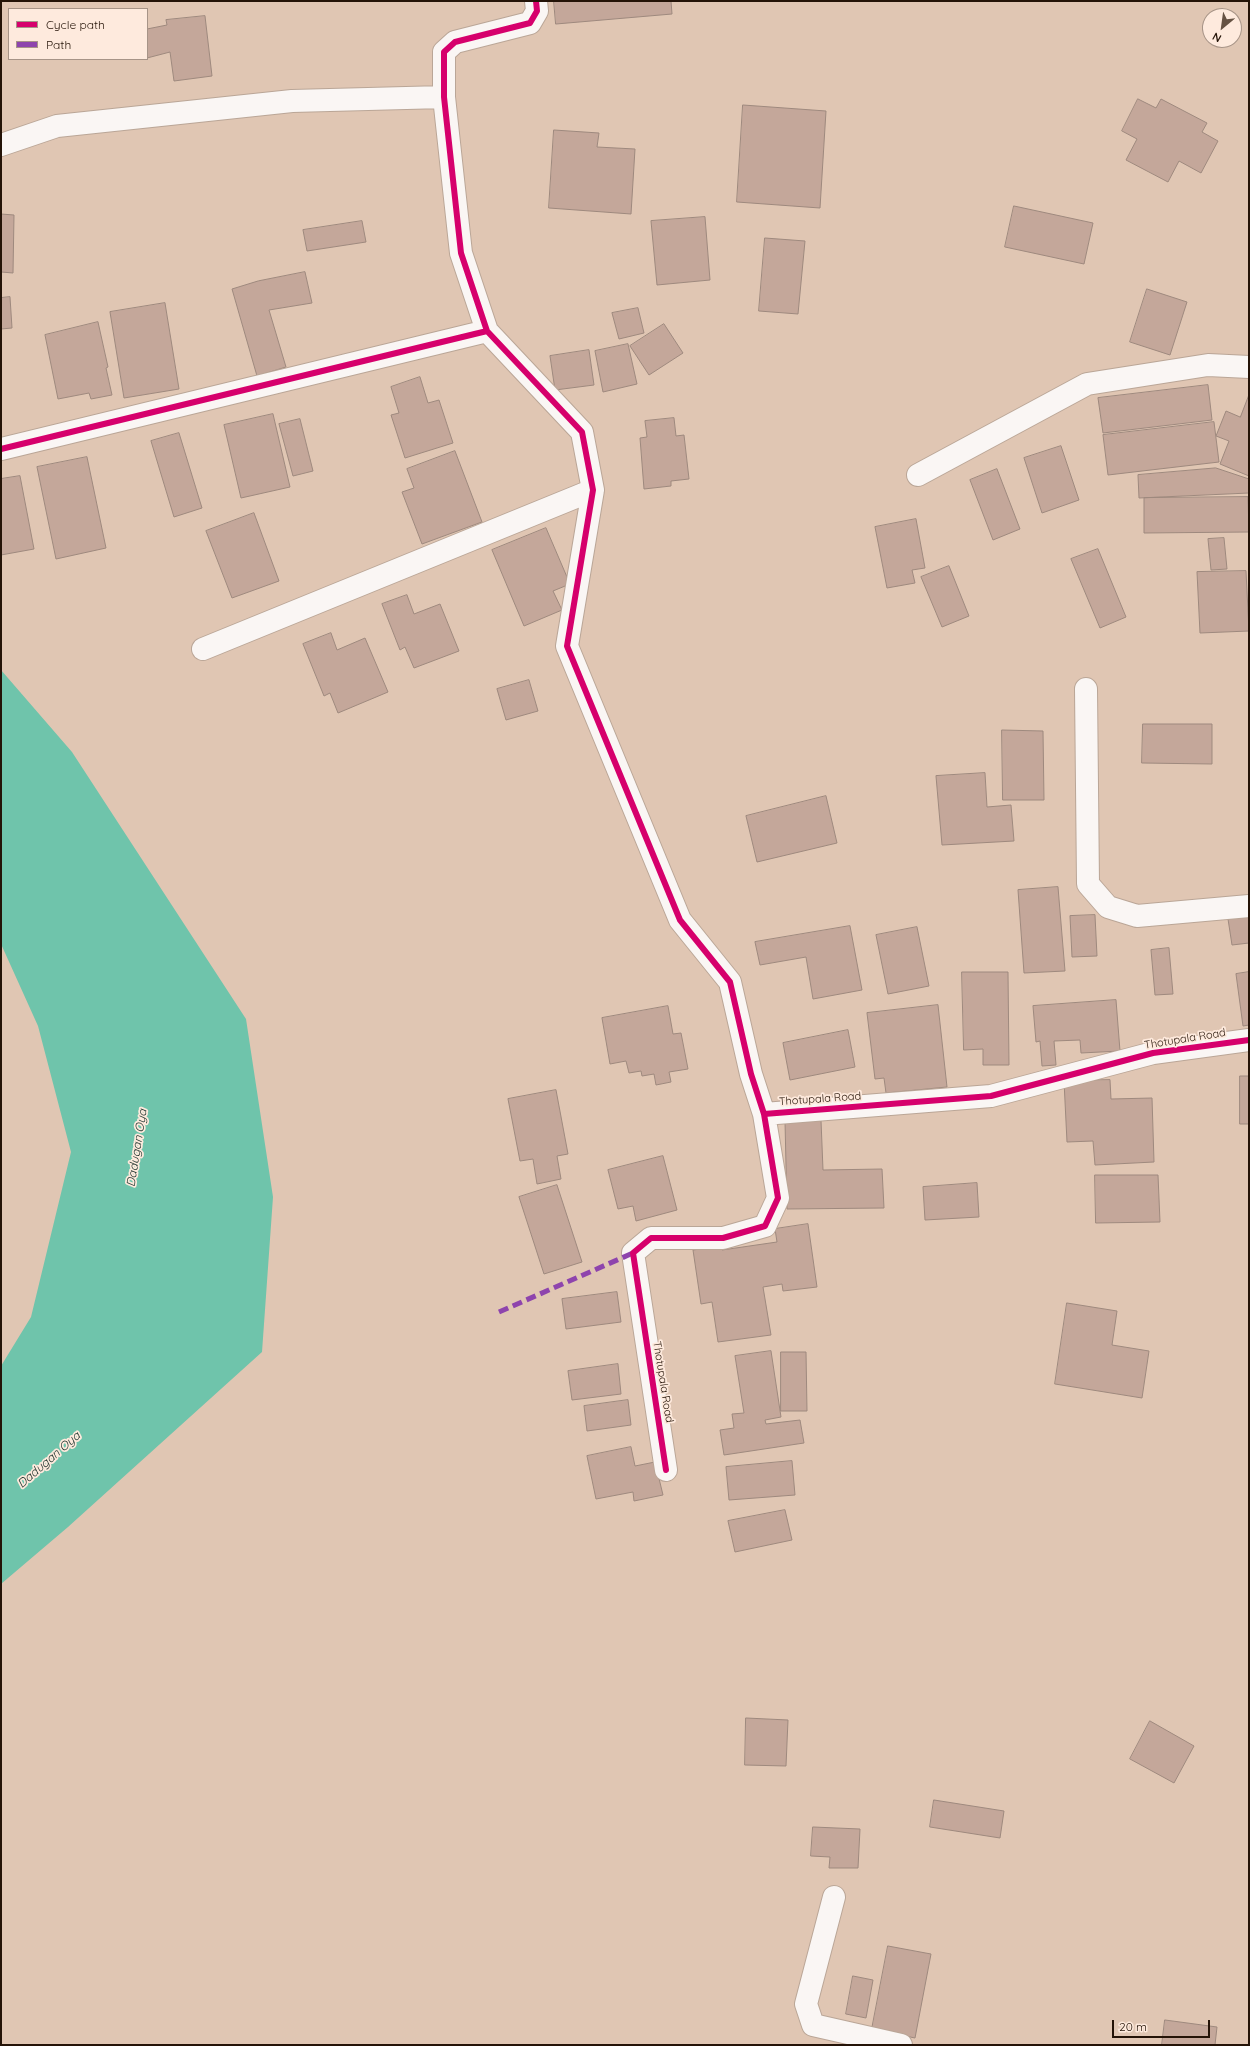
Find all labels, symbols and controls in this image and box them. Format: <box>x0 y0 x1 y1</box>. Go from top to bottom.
legend <box>8 8 148 60</box>
north arrow <box>1202 8 1242 48</box>
text: Cycle path <box>46 17 105 32</box>
text: N <box>1210 30 1224 46</box>
text: Path <box>46 37 71 52</box>
street label: Thotupala Road <box>1143 1026 1227 1052</box>
street label: Thotupala Road <box>778 1090 862 1108</box>
water label: Dadugan Oya <box>124 1108 150 1188</box>
street label: Thotupala Road <box>650 1340 676 1424</box>
water label: Dadugan Oya <box>15 1429 83 1491</box>
scale bar <box>1114 2012 1212 2038</box>
text: 20 m <box>1119 2019 1147 2034</box>

